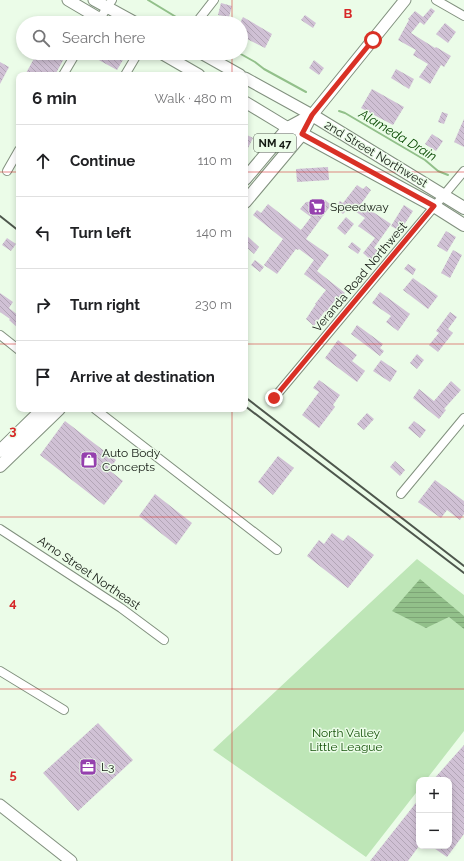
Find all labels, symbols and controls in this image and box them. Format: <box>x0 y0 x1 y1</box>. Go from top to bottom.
text: B <box>344 6 353 21</box>
search box <box>16 16 248 60</box>
icon: search <box>30 27 52 49</box>
text: Search here <box>62 29 145 47</box>
route start <box>364 31 382 49</box>
text: 6 min <box>32 88 77 108</box>
text: Walk · 480 m <box>154 91 232 106</box>
water label: Alameda Drain <box>356 105 440 164</box>
street label: 2nd Street Northwest <box>322 118 430 190</box>
road number: NM 47 <box>254 134 296 152</box>
icon: ahead <box>32 150 54 172</box>
text: Continue <box>70 152 135 170</box>
text: 110 m <box>198 153 232 168</box>
supermarket icon: Speedway <box>307 197 327 217</box>
place label: Speedway <box>330 200 389 214</box>
street label: Veranda Road Northwest <box>310 219 410 335</box>
icon: left <box>32 222 54 244</box>
text: Turn left <box>70 224 131 242</box>
text: 140 m <box>196 225 232 240</box>
icon: right <box>32 294 54 316</box>
text: Turn right <box>70 296 140 314</box>
text: 230 m <box>195 297 232 312</box>
icon: arrive <box>32 366 54 388</box>
text: Arrive at destination <box>70 368 215 386</box>
route end <box>265 389 283 407</box>
text: 3 <box>9 423 17 438</box>
place label: Auto Body Concepts <box>102 446 161 474</box>
shop icon: Auto Body Concepts <box>79 450 99 470</box>
street label: Arno Street Northeast <box>35 533 143 613</box>
text: 4 <box>9 595 17 610</box>
park label: North Valley Little League <box>309 726 383 754</box>
office icon: L3 <box>78 757 98 777</box>
place label: L3 <box>101 760 114 774</box>
text: 5 <box>9 767 17 782</box>
map controls <box>416 777 452 849</box>
button: + <box>416 777 452 813</box>
button: − <box>416 813 452 849</box>

